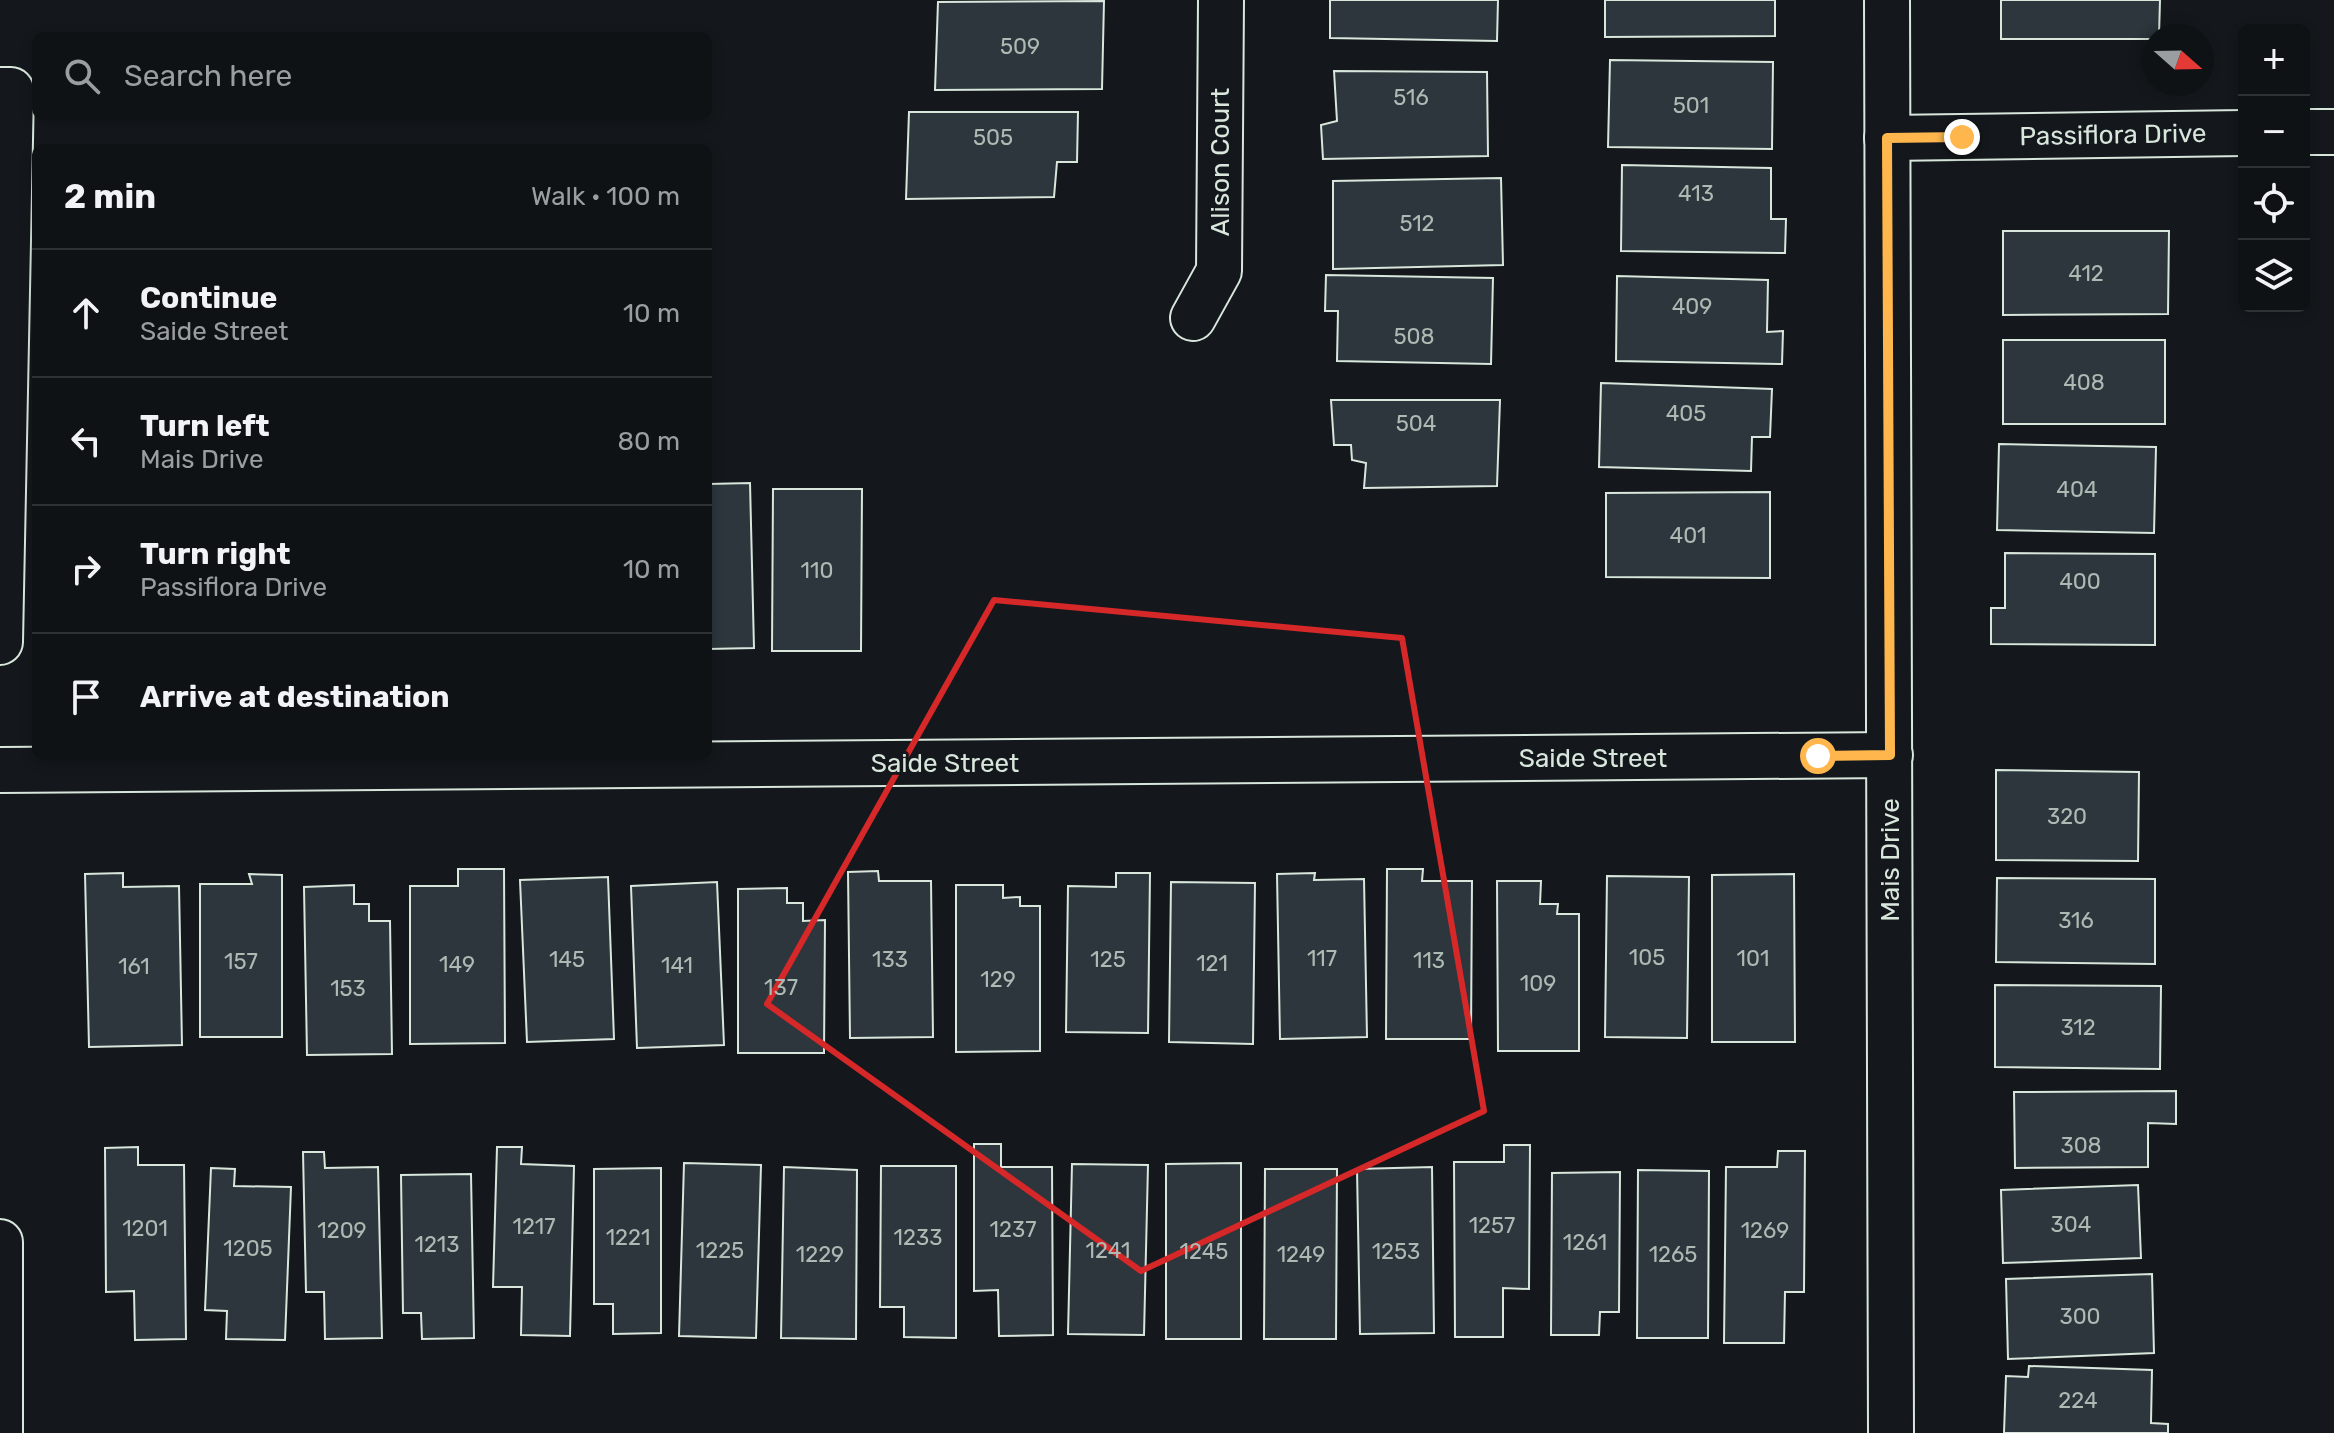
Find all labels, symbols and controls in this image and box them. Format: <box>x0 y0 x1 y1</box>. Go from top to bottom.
north arrow <box>2142 24 2214 96</box>
map controls <box>2238 24 2310 312</box>
button: + <box>2238 24 2310 96</box>
search box <box>32 32 712 120</box>
house number: 509 <box>1000 33 1040 60</box>
icon: search <box>60 54 104 98</box>
text: Search here <box>124 58 292 94</box>
house number: 516 <box>1393 84 1429 111</box>
street label: Alison Court <box>1205 88 1236 236</box>
house number: 501 <box>1673 92 1709 119</box>
button: − <box>2238 96 2310 168</box>
street label: Passiflora Drive <box>2019 118 2207 152</box>
route end <box>1944 119 1980 155</box>
house number: 505 <box>973 124 1013 151</box>
button: locate <box>2238 168 2310 240</box>
text: 2 min <box>64 176 156 217</box>
house number: 413 <box>1678 180 1714 207</box>
text: Walk · 100 m <box>531 181 680 212</box>
house number: 512 <box>1399 210 1435 237</box>
button: layers <box>2238 240 2310 312</box>
house number: 412 <box>2068 260 2104 287</box>
text: Continue <box>140 280 277 316</box>
icon: ahead <box>64 291 108 335</box>
house number: 409 <box>1672 293 1712 320</box>
text: 10 m <box>623 298 680 329</box>
text: Saide Street <box>140 316 288 347</box>
house number: 508 <box>1393 323 1435 350</box>
house number: 408 <box>2063 369 2105 396</box>
house number: 405 <box>1666 400 1706 427</box>
text: Turn left <box>140 408 270 444</box>
house number: 504 <box>1396 410 1436 437</box>
icon: left <box>64 419 108 463</box>
text: 80 m <box>617 426 680 457</box>
text: Mais Drive <box>140 444 264 475</box>
house number: 404 <box>2056 476 2098 503</box>
house number: 401 <box>1669 522 1707 549</box>
text: Turn right <box>140 536 291 572</box>
icon: right <box>64 547 108 591</box>
text: 10 m <box>623 554 680 585</box>
house number: 110 <box>801 557 833 584</box>
house number: 400 <box>2059 568 2101 595</box>
text: Passiflora Drive <box>140 572 327 603</box>
icon: arrive <box>64 675 108 719</box>
text: Arrive at destination <box>140 679 450 715</box>
route start <box>1800 738 1836 774</box>
street label: Saide Street <box>1519 743 1667 774</box>
street label: Saide Street <box>871 748 1019 779</box>
street label: Mais Drive <box>1875 798 1906 922</box>
house number: 320 <box>2047 803 2087 830</box>
house number: 316 <box>2058 907 2094 934</box>
house number: 105 <box>1629 944 1665 971</box>
house number: 117 <box>1307 945 1337 972</box>
house number: 101 <box>1737 945 1769 972</box>
house number: 145 <box>549 946 585 973</box>
house number: 133 <box>872 946 908 973</box>
house number: 125 <box>1090 946 1126 973</box>
house number: 113 <box>1413 947 1445 974</box>
house number: 157 <box>224 948 258 975</box>
house number: 121 <box>1196 950 1228 977</box>
house number: 149 <box>439 951 475 978</box>
house number: 141 <box>661 952 693 979</box>
house number: 161 <box>118 953 150 980</box>
house number: 129 <box>980 966 1016 993</box>
house number: 109 <box>1520 970 1556 997</box>
house number: 137 <box>764 974 798 1001</box>
house number: 153 <box>330 975 366 1002</box>
house number: 312 <box>2060 1014 2096 1041</box>
house number: 308 <box>2060 1132 2102 1159</box>
house number: 304 <box>2051 1211 2091 1238</box>
house number: 1257 <box>1469 1212 1515 1239</box>
house number: 1217 <box>512 1213 556 1240</box>
house number: 1201 <box>122 1215 168 1242</box>
house number: 1237 <box>990 1216 1036 1243</box>
house number: 1209 <box>317 1217 367 1244</box>
house number: 1269 <box>1741 1217 1789 1244</box>
house number: 1221 <box>606 1224 650 1251</box>
house number: 1233 <box>894 1224 942 1251</box>
house number: 1261 <box>1563 1229 1607 1256</box>
house number: 1213 <box>415 1231 459 1258</box>
house number: 1205 <box>223 1235 273 1262</box>
house number: 1225 <box>696 1237 744 1264</box>
house number: 1241 <box>1086 1237 1130 1264</box>
house number: 1245 <box>1180 1238 1228 1265</box>
house number: 1253 <box>1372 1238 1420 1265</box>
house number: 1229 <box>796 1241 844 1268</box>
house number: 1249 <box>1277 1241 1325 1268</box>
house number: 1265 <box>1649 1241 1697 1268</box>
house number: 300 <box>2059 1303 2101 1330</box>
house number: 224 <box>2058 1387 2098 1414</box>

